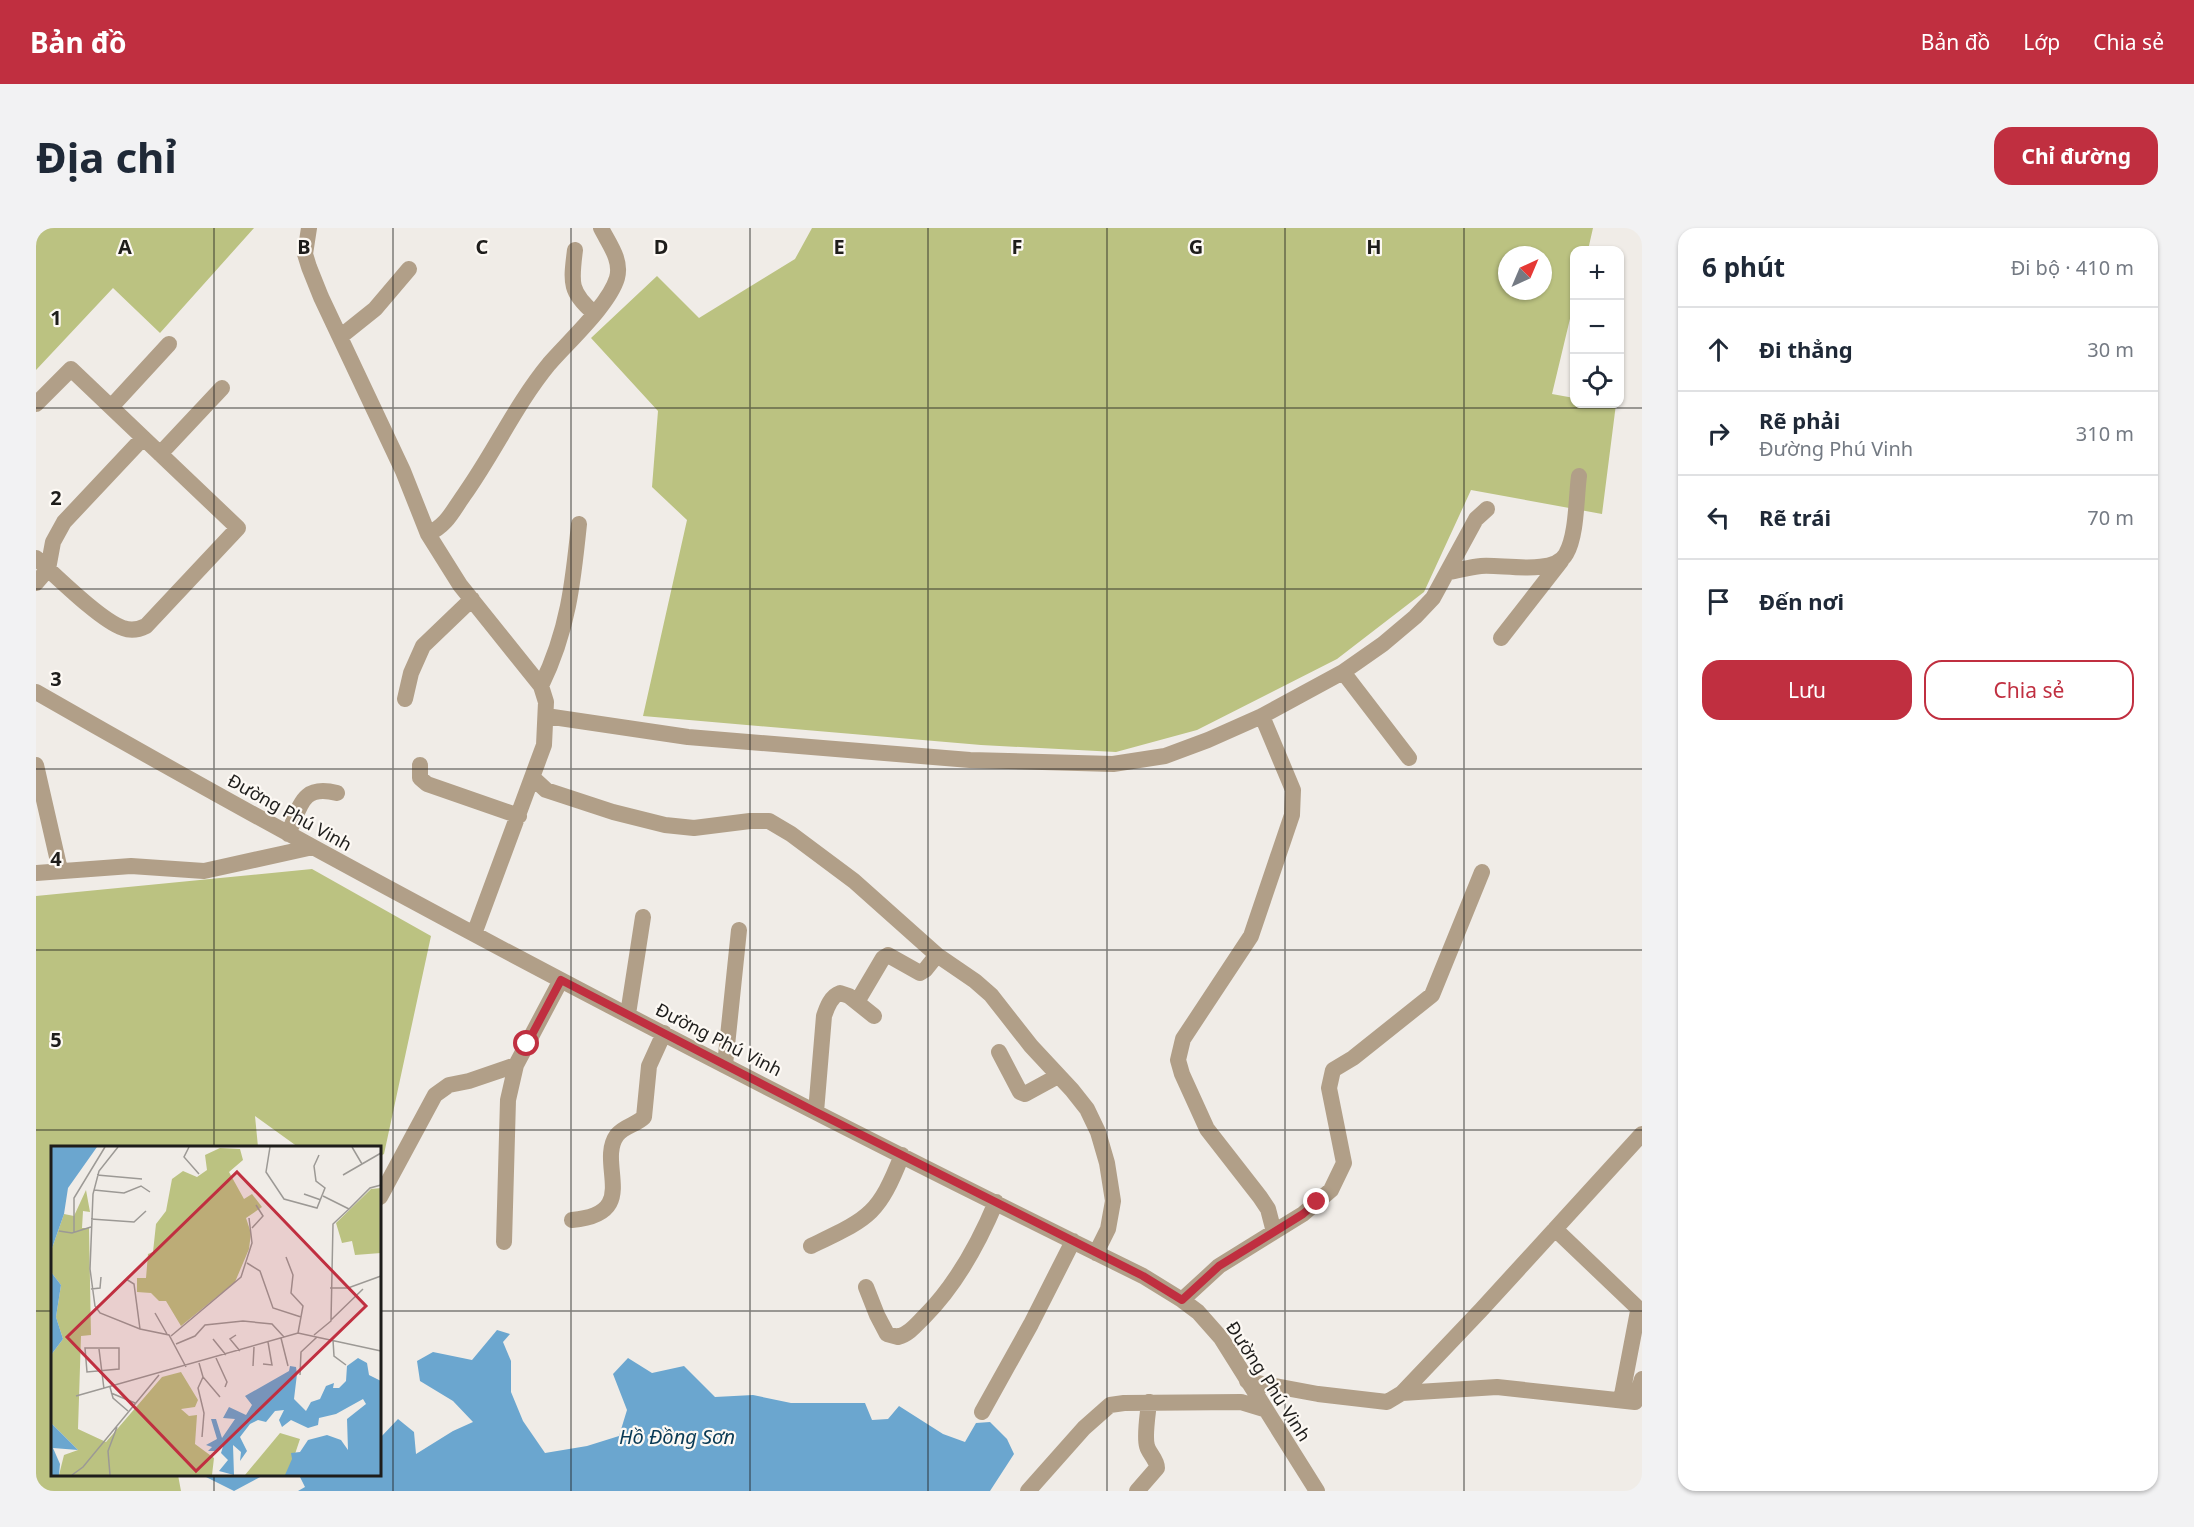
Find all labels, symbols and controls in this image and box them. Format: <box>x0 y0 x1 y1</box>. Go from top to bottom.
text: Bản đồ <box>30 23 126 61</box>
text: Bản đồ <box>1921 28 1990 56</box>
text: Lớp <box>2023 28 2060 56</box>
text: Chia sẻ <box>2093 28 2164 56</box>
button: Chỉ đường <box>1994 127 2158 185</box>
text: Địa chỉ <box>36 128 177 185</box>
text: A <box>118 233 132 260</box>
text: B <box>297 233 311 260</box>
text: C <box>476 233 489 260</box>
text: D <box>654 233 668 260</box>
text: E <box>833 233 845 260</box>
text: F <box>1012 233 1022 260</box>
text: G <box>1189 233 1203 260</box>
text: H <box>1366 233 1382 260</box>
north arrow <box>1498 246 1552 300</box>
map controls <box>1570 246 1624 408</box>
button: + <box>1570 246 1624 300</box>
text: 6 phút <box>1702 249 1785 285</box>
text: Đi bộ · 410 m <box>2011 254 2134 281</box>
button: − <box>1570 300 1624 354</box>
text: 1 <box>50 304 62 331</box>
icon: ahead <box>1702 333 1735 366</box>
text: Đi thẳng <box>1759 334 1853 364</box>
text: 30 m <box>2087 336 2134 363</box>
button: locate <box>1570 354 1624 408</box>
text: Rẽ phải <box>1759 405 1840 435</box>
icon: right <box>1702 417 1735 450</box>
text: 310 m <box>2076 420 2134 447</box>
text: Đường Phú Vinh <box>1759 435 1913 462</box>
text: 2 <box>50 484 62 511</box>
icon: left <box>1702 501 1735 534</box>
text: Rẽ trái <box>1759 502 1831 532</box>
text: 70 m <box>2087 504 2134 531</box>
icon: arrive <box>1702 585 1735 618</box>
text: Đến nơi <box>1759 586 1844 616</box>
button: Lưu <box>1702 660 1912 720</box>
button: Chia sẻ <box>1924 660 2134 720</box>
text: 3 <box>50 665 62 692</box>
street label: Đường Phú Vinh <box>224 768 356 856</box>
text: 4 <box>50 845 62 872</box>
street label: Đường Phú Vinh <box>652 997 786 1081</box>
text: 5 <box>50 1026 62 1053</box>
route start <box>513 1030 539 1056</box>
inset map <box>51 1146 381 1476</box>
route end <box>1303 1188 1329 1214</box>
street label: Đường Phú Vinh <box>1221 1316 1317 1446</box>
water label: Hồ Đồng Sơn <box>619 1423 735 1450</box>

